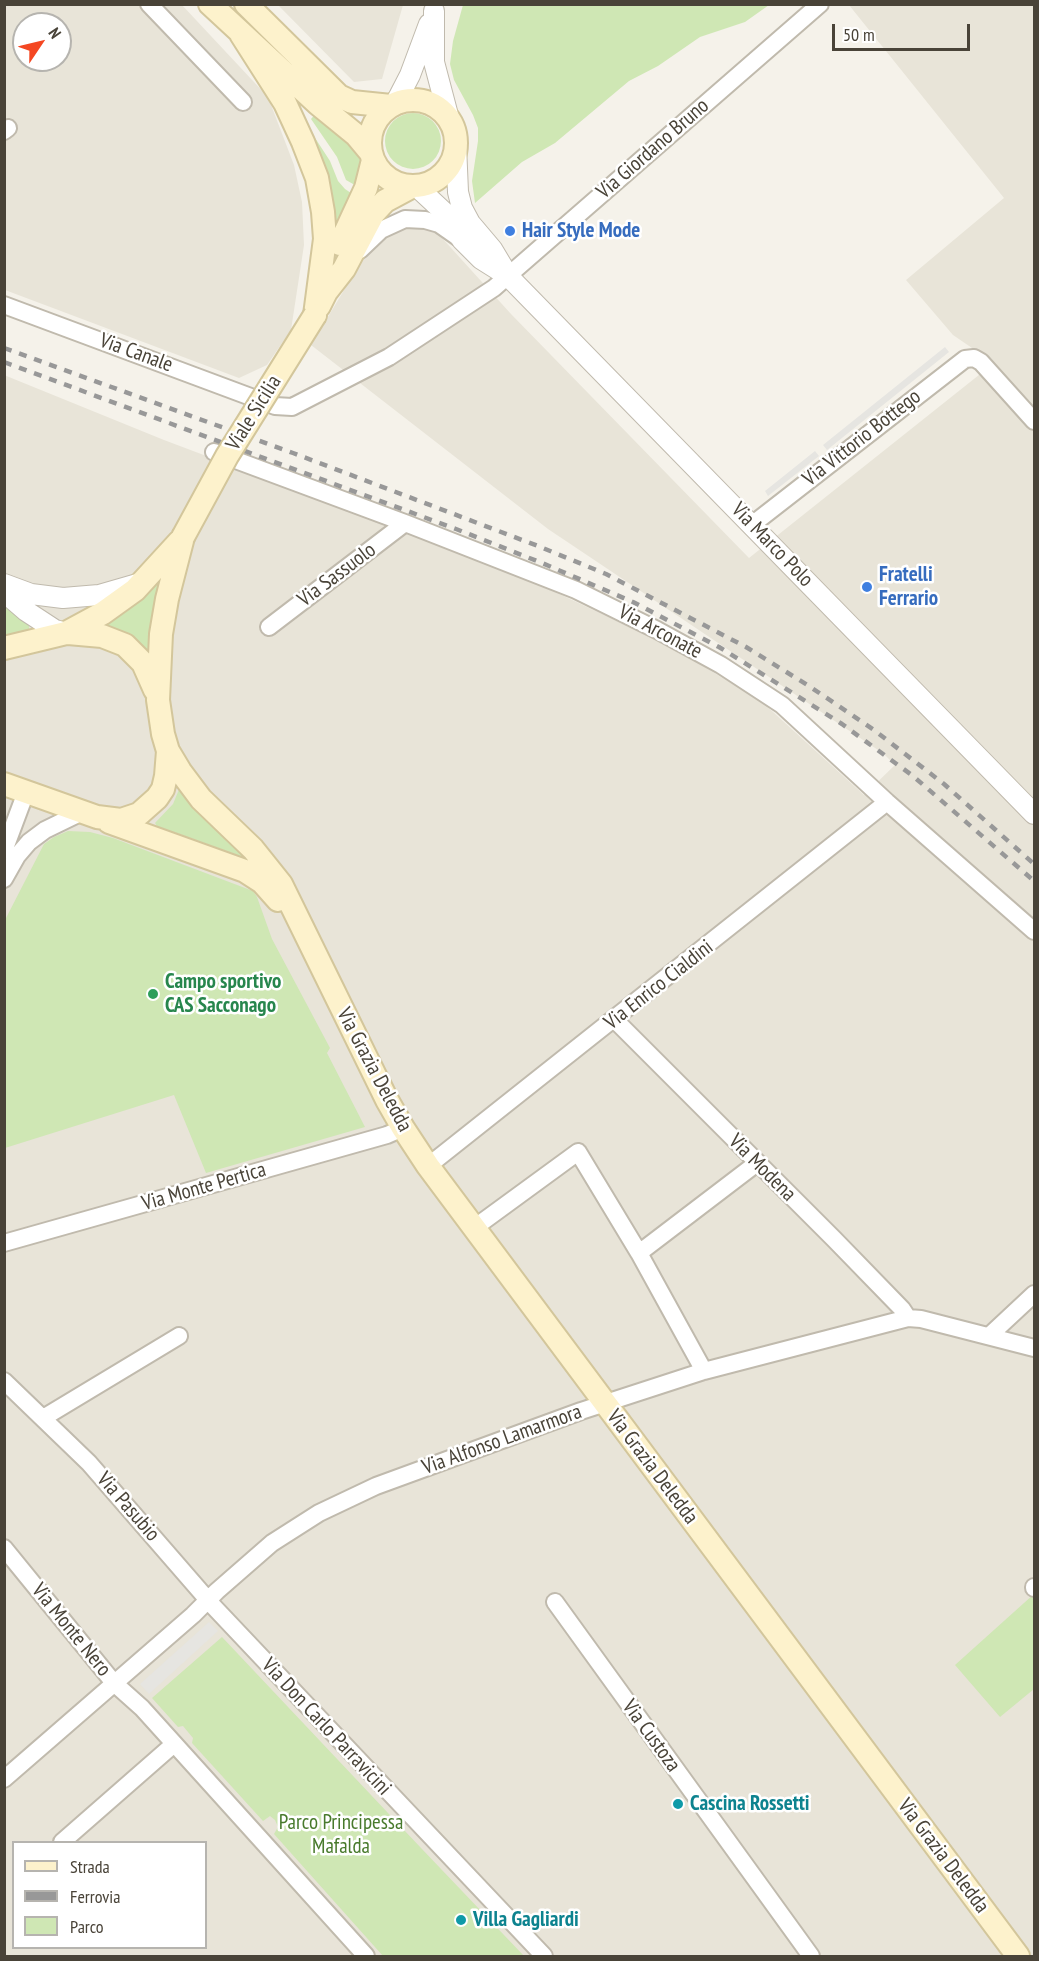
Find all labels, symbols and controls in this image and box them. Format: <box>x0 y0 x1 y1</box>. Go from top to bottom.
north arrow <box>12 12 72 72</box>
scale bar <box>835 12 973 50</box>
text: 50 m <box>843 23 875 46</box>
text: N <box>44 24 66 42</box>
street label: Via Giordano Bruno <box>592 94 714 204</box>
place label: Hair Style Mode <box>522 218 640 244</box>
marker: Hair Style Mode <box>503 224 517 238</box>
street label: Via Canale <box>96 328 176 378</box>
street label: Viale Sicilia <box>221 371 287 455</box>
street label: Via Vittorio Bottego <box>798 384 926 492</box>
street label: Via Marco Polo <box>726 498 818 592</box>
street label: Via Sassuolo <box>293 538 381 612</box>
place label: Fratelli Ferrario <box>879 562 938 612</box>
marker: Fratelli Ferrario <box>860 580 874 594</box>
street label: Via Arconate <box>614 600 706 664</box>
street label: Via Enrico Cialdini <box>600 935 718 1035</box>
place label: Campo sportivo CAS Sacconago <box>165 969 281 1019</box>
marker: Campo sportivo CAS Sacconago <box>146 987 160 1001</box>
street label: Via Grazia Deledda <box>331 1004 417 1136</box>
street label: Via Modena <box>723 1129 801 1207</box>
street label: Via Monte Pertica <box>139 1157 269 1217</box>
street label: Via Alfonso Lamarmora <box>419 1399 585 1481</box>
street label: Via Grazia Deledda <box>601 1405 703 1529</box>
street label: Via Pasubio <box>91 1467 165 1547</box>
street label: Via Monte Nero <box>26 1578 116 1682</box>
street label: Via Don Carlo Parravicini <box>256 1653 396 1801</box>
street label: Via Custoza <box>616 1695 686 1777</box>
place label: Cascina Rossetti <box>690 1791 810 1817</box>
street label: Via Grazia Deledda <box>892 1794 994 1918</box>
marker: Cascina Rossetti <box>671 1797 685 1811</box>
park label: Parco Principessa Mafalda <box>279 1810 403 1860</box>
legend <box>12 1841 207 1949</box>
text: Strada <box>70 1855 110 1878</box>
text: Ferrovia <box>70 1885 120 1908</box>
place label: Villa Gagliardi <box>473 1907 579 1933</box>
marker: Villa Gagliardi <box>454 1913 468 1927</box>
text: Parco <box>70 1915 104 1938</box>

